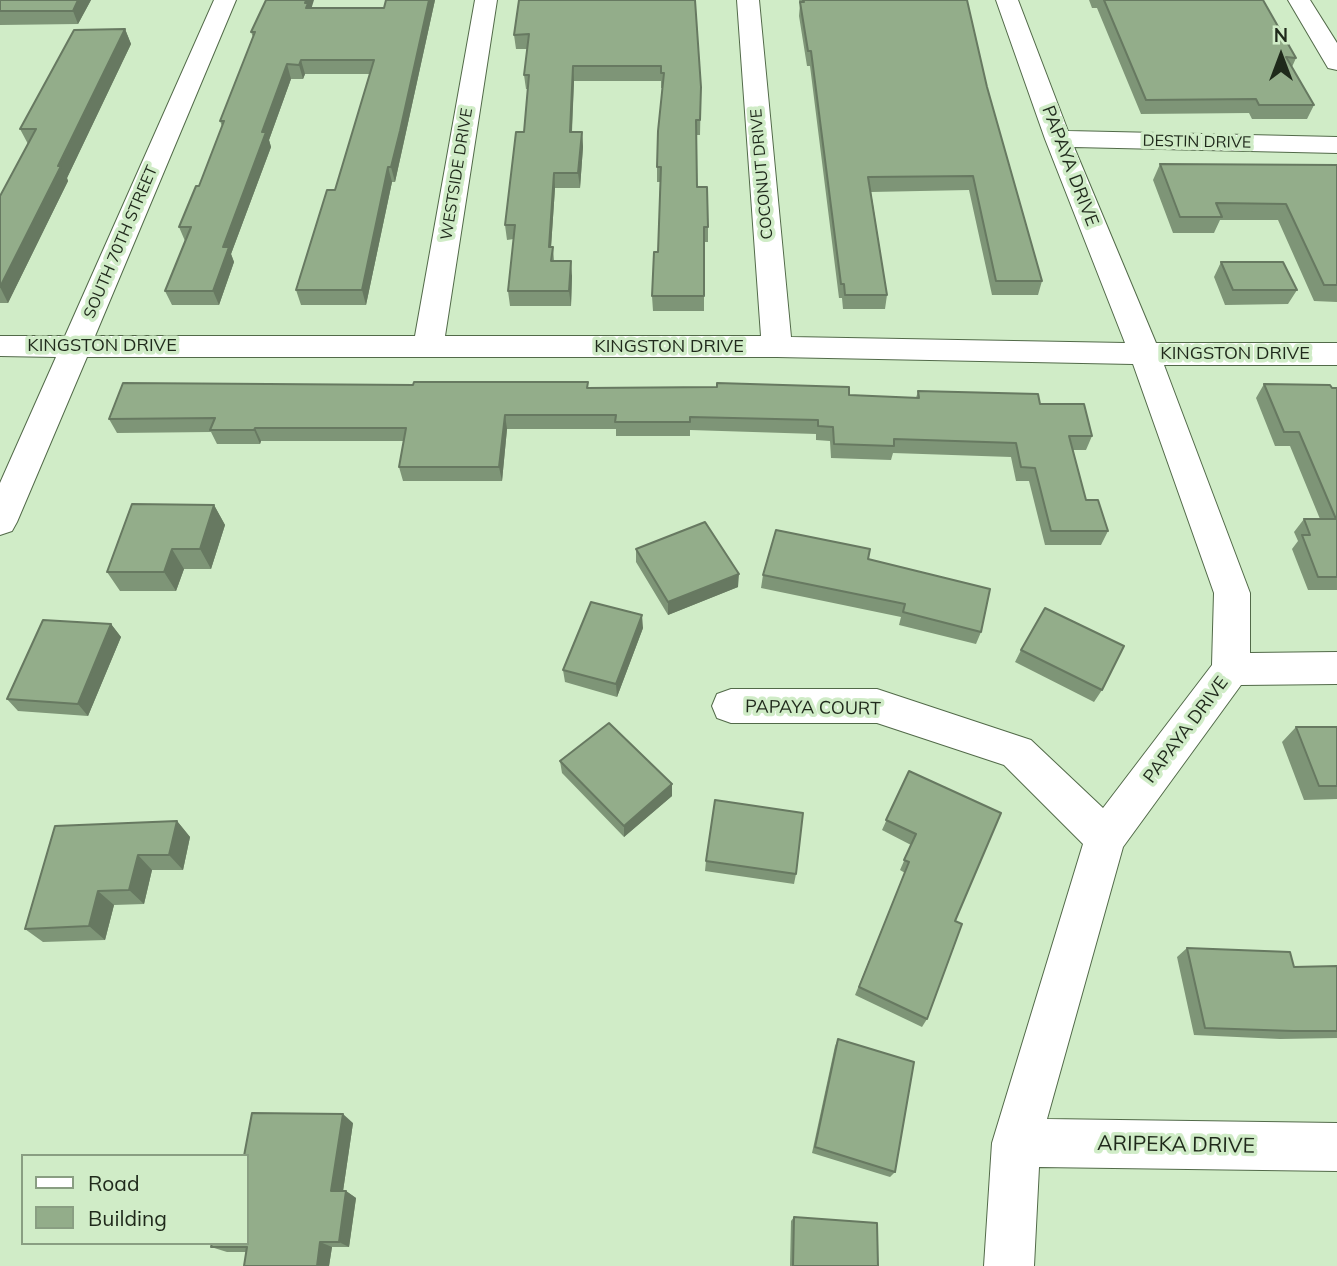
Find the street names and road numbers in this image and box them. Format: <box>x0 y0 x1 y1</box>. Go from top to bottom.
street label: PAPAYA DRIVE <box>1037 103 1103 229</box>
street label: WESTSIDE DRIVE <box>437 107 477 241</box>
street label: COCONUT DRIVE <box>747 108 777 240</box>
street label: DESTIN DRIVE <box>1143 131 1251 153</box>
street label: SOUTH 70TH STREET <box>80 163 162 321</box>
street label: KINGSTON DRIVE <box>27 335 177 357</box>
street label: KINGSTON DRIVE <box>594 336 744 358</box>
street label: KINGSTON DRIVE <box>1160 343 1310 365</box>
street label: PAPAYA DRIVE <box>1139 673 1233 787</box>
street label: PAPAYA COURT <box>745 696 881 720</box>
street label: ARIPEKA DRIVE <box>1097 1131 1255 1159</box>

